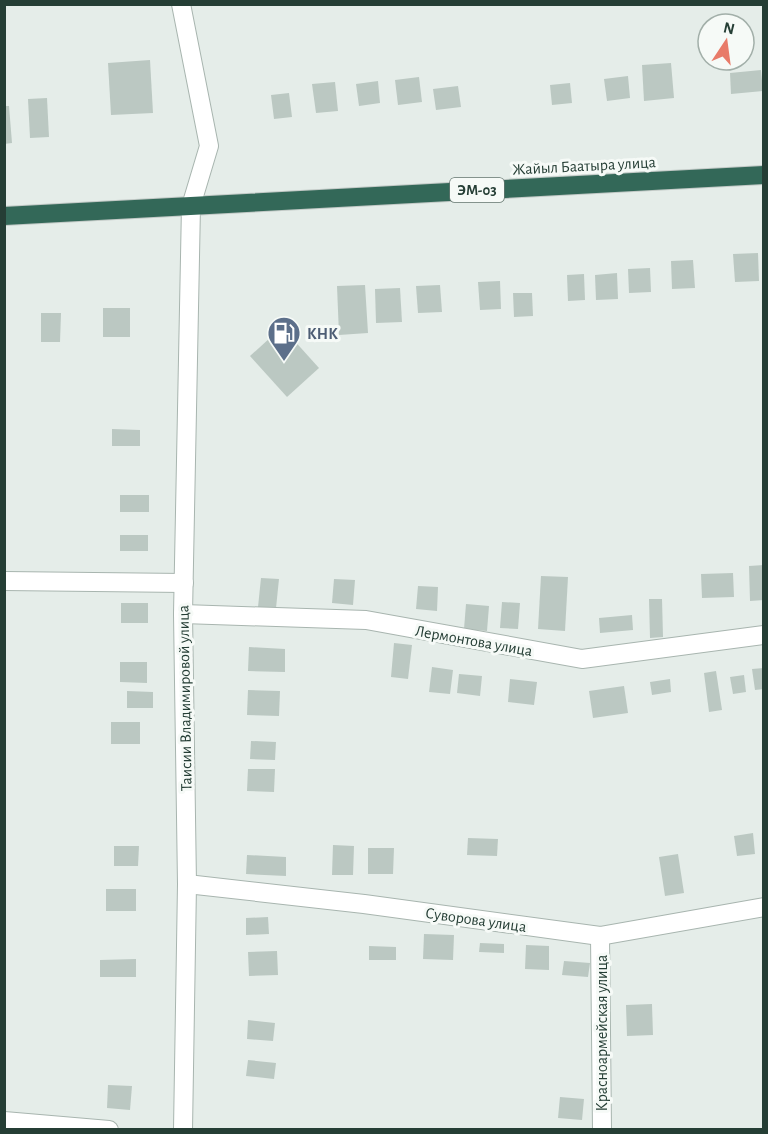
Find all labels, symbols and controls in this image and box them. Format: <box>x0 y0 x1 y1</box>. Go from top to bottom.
north arrow <box>696 12 756 72</box>
text: N <box>722 19 736 37</box>
street label: Жайыл Баатыра улица <box>512 154 656 179</box>
road number: ЭМ-03 <box>450 178 504 202</box>
fuel station icon: КНК <box>266 315 302 362</box>
place label: КНК <box>307 326 338 342</box>
street label: Таисии Владимировой улица <box>175 605 196 791</box>
street label: Лермонтова улица <box>414 623 534 660</box>
street label: Суворова улица <box>424 905 527 936</box>
street label: Красноармейская улица <box>594 955 611 1111</box>

